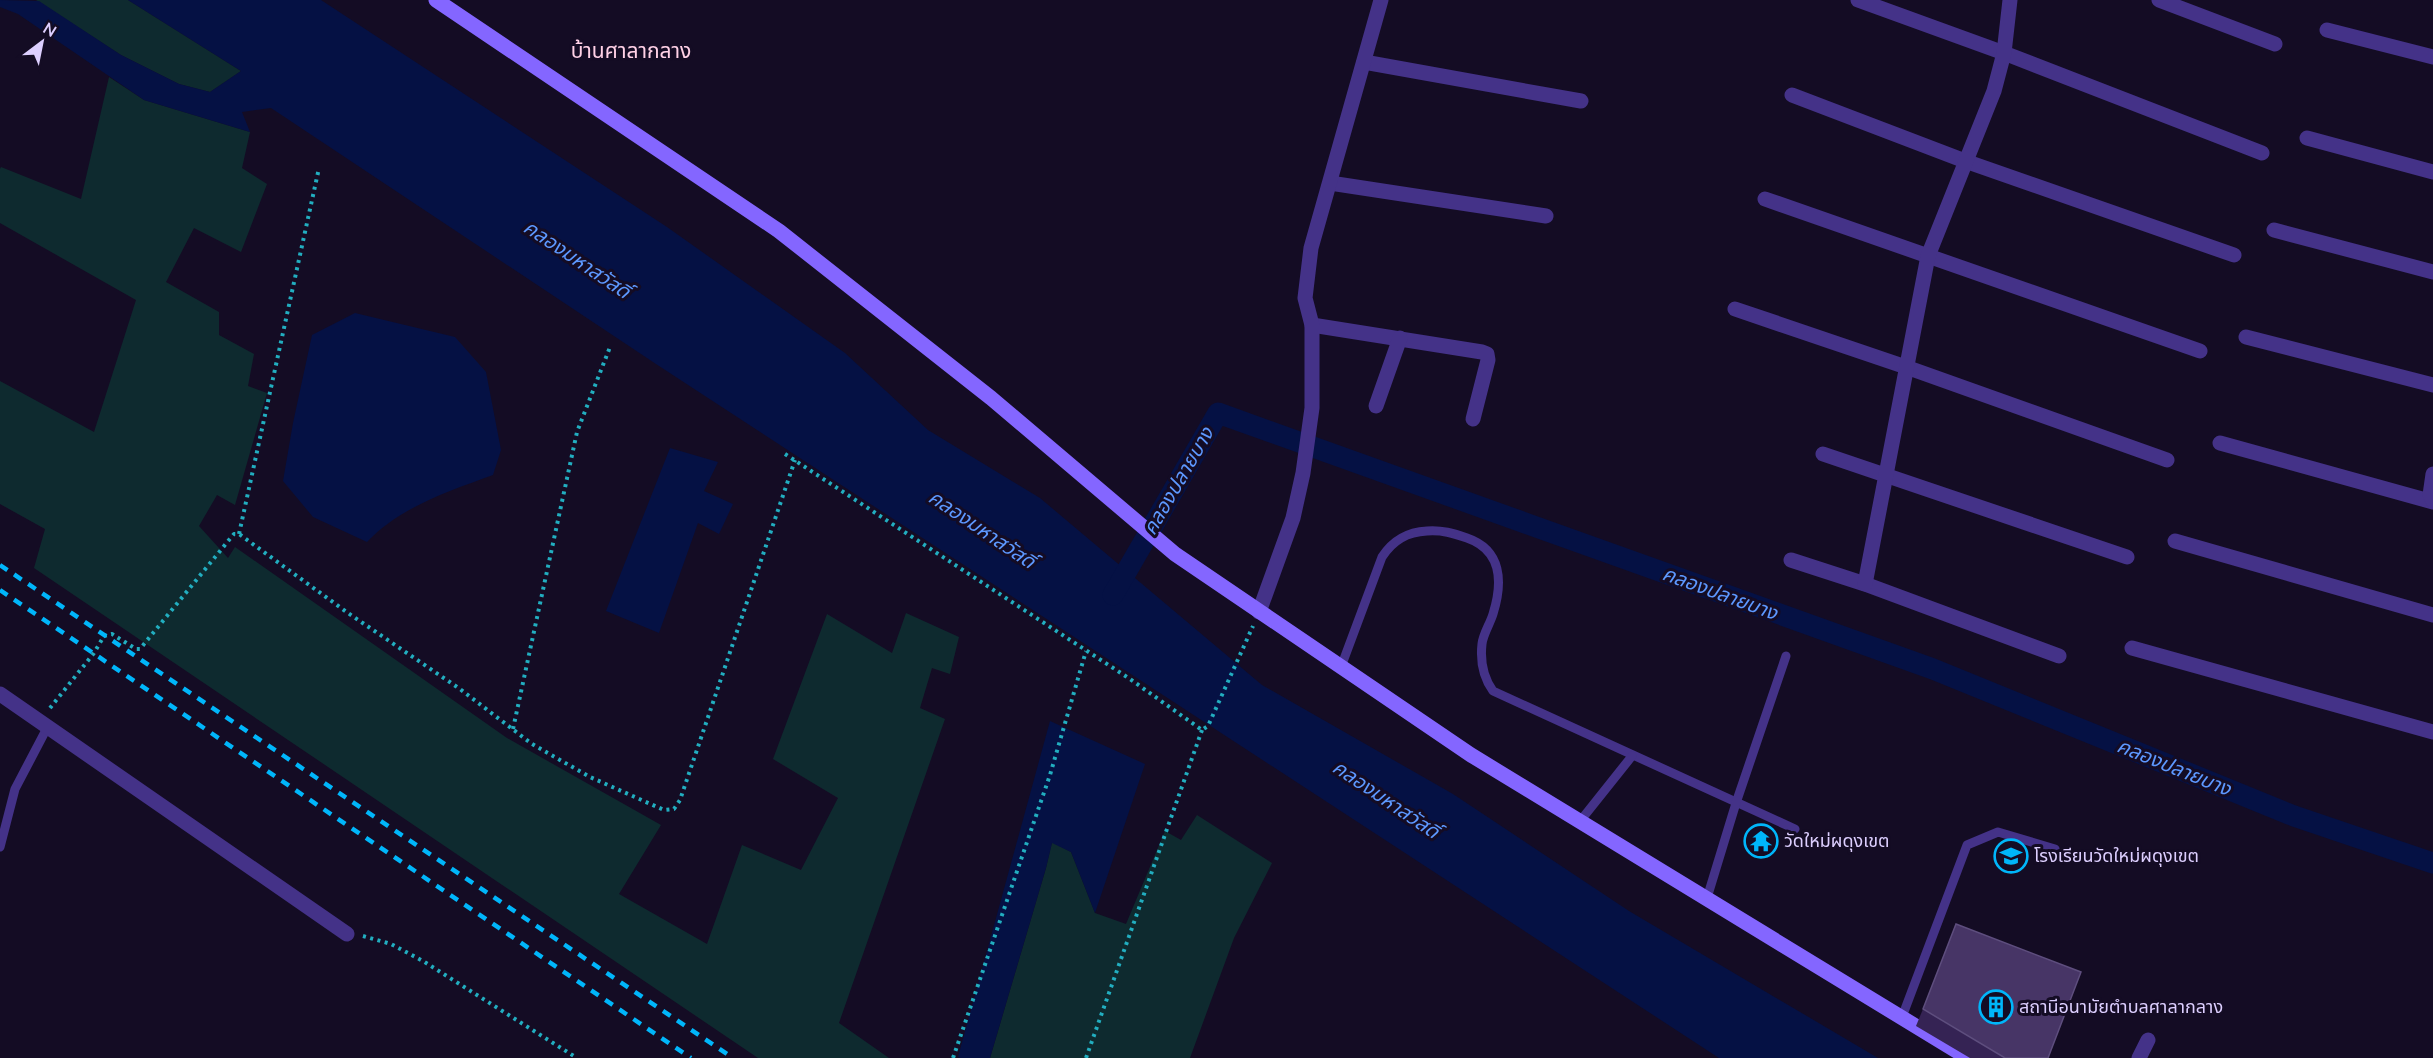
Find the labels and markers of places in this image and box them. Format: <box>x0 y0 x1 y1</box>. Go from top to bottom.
temple icon: วัดใหม่ผดุงเขต <box>1743 823 1779 859</box>
place label: วัดใหม่ผดุงเขต <box>1784 829 1890 853</box>
school or university icon: โรงเรียนวัดใหม่ผดุงเขต <box>1993 838 2029 874</box>
place label: โรงเรียนวัดใหม่ผดุงเขต <box>2034 844 2199 868</box>
building icon: สถานีอนามัยตำบลศาลากลาง <box>1978 989 2014 1025</box>
place label: สถานีอนามัยตำบลศาลากลาง <box>2019 995 2223 1019</box>

